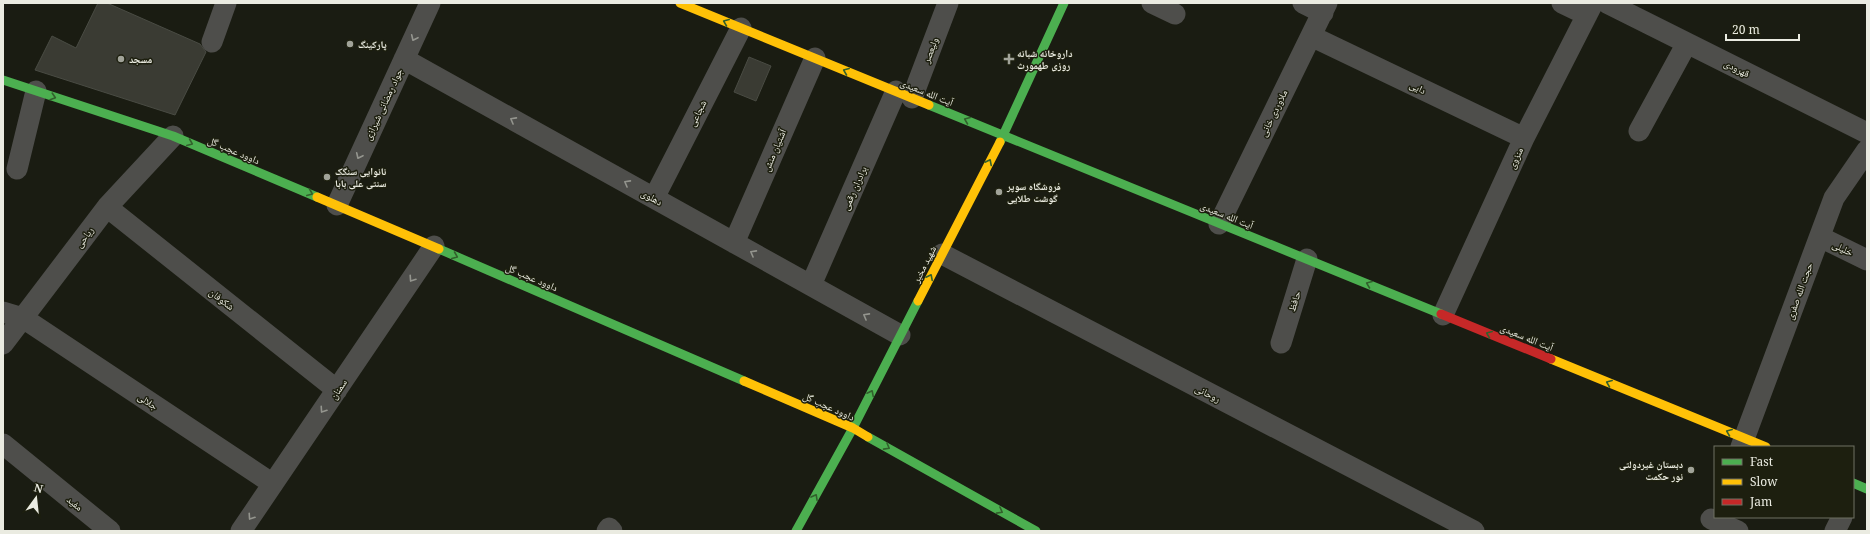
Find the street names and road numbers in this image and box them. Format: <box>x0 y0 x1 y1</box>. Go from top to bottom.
street label: ولیعصر <box>918 35 941 66</box>
street label: قهرودی <box>1722 56 1752 80</box>
street label: جواد رمضانی شیرازی <box>360 65 406 142</box>
street label: آیت الله سعیدی <box>898 75 956 109</box>
street label: دایی <box>1407 77 1429 97</box>
street label: ملاوردی خانی <box>1256 87 1291 139</box>
street label: شجاعی <box>684 97 710 129</box>
street label: آشتیان منش <box>759 126 789 173</box>
street label: داوود عجب گل <box>206 133 262 167</box>
street label: منزوی <box>1504 145 1526 171</box>
street label: برادران رقمی <box>838 163 870 212</box>
street label: دهلوی <box>639 185 665 209</box>
street label: آیت الله سعیدی <box>1198 198 1256 232</box>
street label: ریاحی <box>71 223 97 250</box>
street label: خلیلی <box>1830 237 1856 259</box>
street label: شهید مخبر <box>908 243 939 286</box>
street label: داوود عجب گل <box>504 260 560 294</box>
street label: حجت الله صفری <box>1782 260 1816 321</box>
street label: شکوفان <box>206 285 238 314</box>
street label: حافظ <box>1284 288 1304 313</box>
street label: آیت الله سعیدی <box>1498 320 1556 354</box>
street label: سمنان <box>326 376 350 402</box>
street label: روحانی <box>1193 381 1223 405</box>
street label: داوود عجب گل <box>801 388 857 424</box>
street label: جلالی <box>135 389 161 413</box>
street label: مفید <box>64 492 86 514</box>

